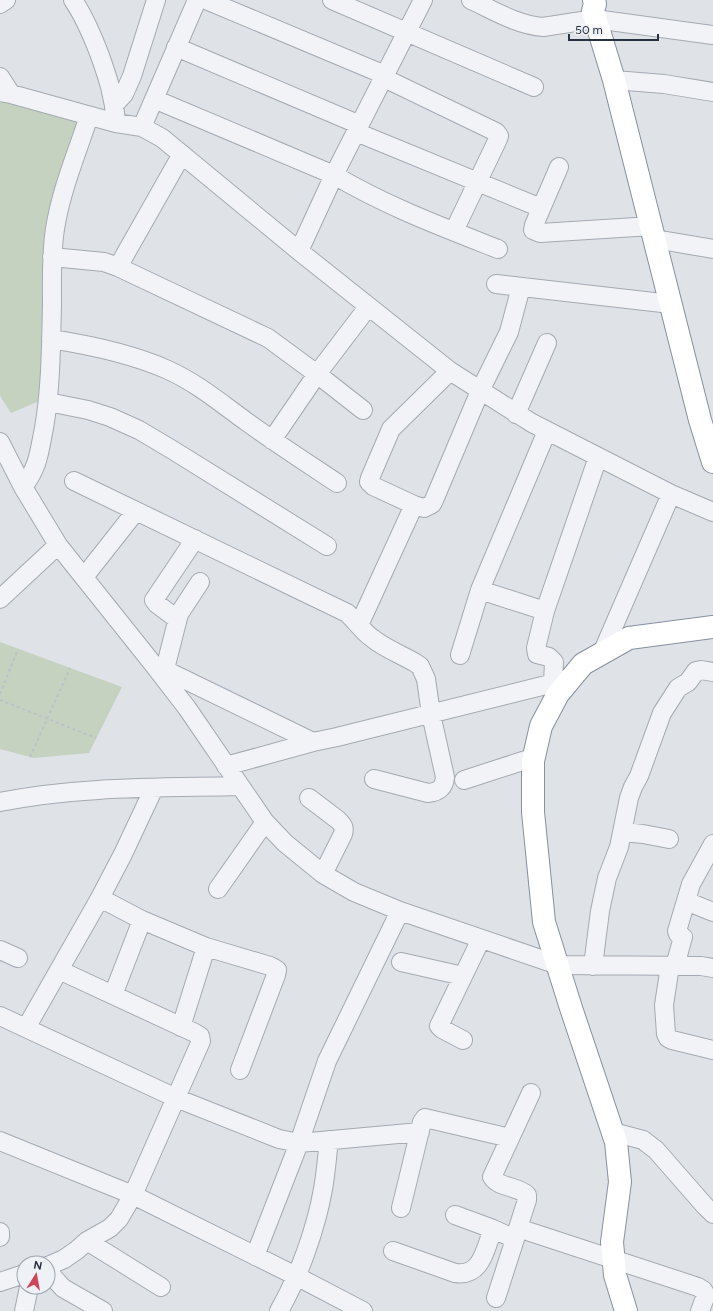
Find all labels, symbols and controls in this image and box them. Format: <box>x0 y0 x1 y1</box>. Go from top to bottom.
scale bar <box>569 16 658 42</box>
text: 50 m <box>575 23 603 37</box>
north arrow <box>16 1255 56 1295</box>
text: N <box>32 1258 43 1273</box>

